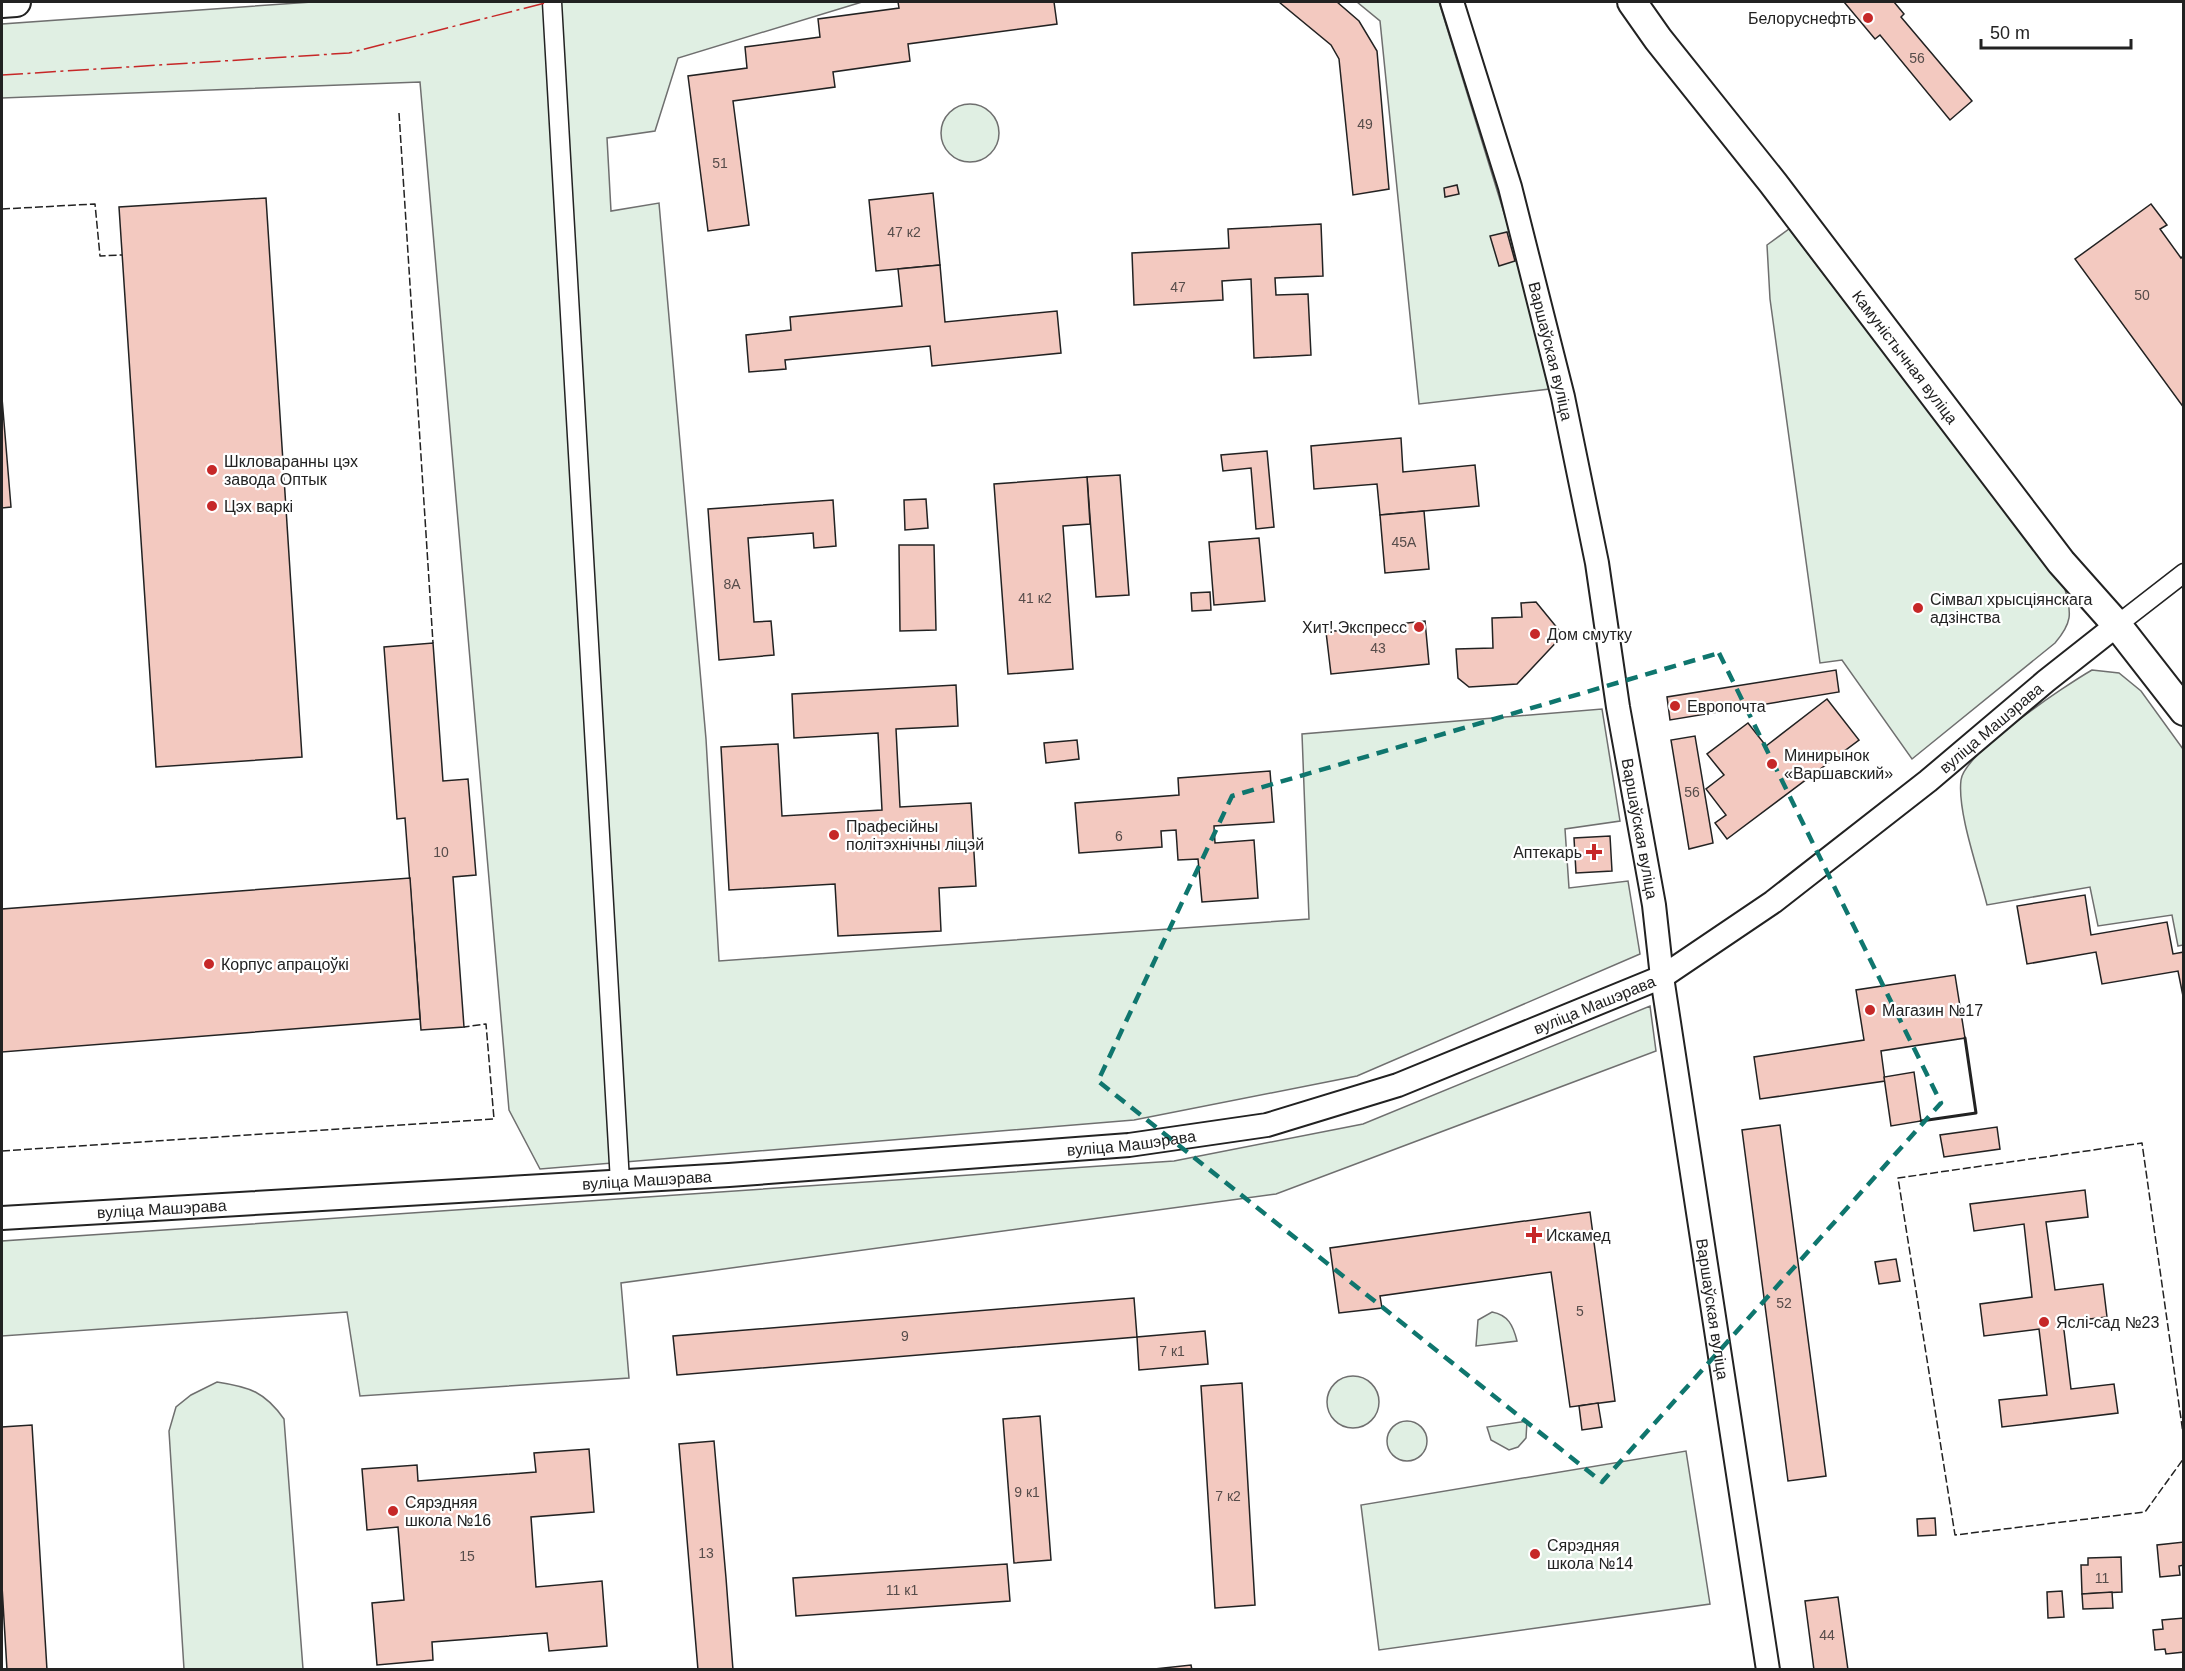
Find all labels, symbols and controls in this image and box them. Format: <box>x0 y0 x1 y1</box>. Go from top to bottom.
place label: Белоруснефть <box>1748 10 1856 27</box>
marker: Белоруснефть <box>1861 11 1875 25</box>
scale bar <box>1981 12 2131 50</box>
text: 50 m <box>1990 23 2030 43</box>
house number: 56 <box>1909 50 1925 66</box>
house number: 49 <box>1357 116 1373 132</box>
house number: 51 <box>712 155 728 171</box>
house number: 47 к2 <box>887 224 921 240</box>
house number: 47 <box>1170 279 1186 295</box>
street label: Варшаўская вуліца <box>1525 280 1576 422</box>
street label: Камуністычная вуліца <box>1849 287 1961 427</box>
house number: 50 <box>2134 287 2150 303</box>
place label: Шкловаранны цэх завода Оптык <box>224 453 358 488</box>
marker: Шкловаранны цэх завода Оптык <box>205 463 219 477</box>
place label: Цэх варкі <box>224 498 293 515</box>
marker: Цэх варкі <box>205 499 219 513</box>
house number: 45А <box>1392 534 1417 550</box>
house number: 8А <box>723 576 741 592</box>
house number: 41 к2 <box>1018 590 1052 606</box>
place label: Сімвал хрысціянскага адзінства <box>1930 591 2092 626</box>
marker: Сімвал хрысціянскага адзінства <box>1911 601 1925 615</box>
place label: Хит! Экспресс <box>1302 619 1407 636</box>
marker: Хит! Экспресс <box>1412 620 1426 634</box>
place label: Дом смутку <box>1547 626 1632 643</box>
marker: Дом смутку <box>1528 627 1542 641</box>
house number: 43 <box>1370 640 1386 656</box>
street label: вуліца Машэрава <box>1936 680 2046 777</box>
place label: Европочта <box>1687 698 1766 715</box>
marker: Европочта <box>1668 699 1682 713</box>
place label: Минирынок «Варшавский» <box>1784 747 1893 782</box>
street label: Варшаўская вуліца <box>1619 757 1661 900</box>
marker: Минирынок «Варшавский» <box>1765 757 1779 771</box>
house number: 56 <box>1684 784 1700 800</box>
place label: Прафесійны політэхнічны ліцэй <box>846 818 984 853</box>
marker: Прафесійны політэхнічны ліцэй <box>827 828 841 842</box>
house number: 6 <box>1115 828 1123 844</box>
house number: 10 <box>433 844 449 860</box>
place label: Аптекарь <box>1513 844 1582 861</box>
marker: Аптекарь <box>1587 845 1601 859</box>
place label: Корпус апрацоўкі <box>221 956 349 973</box>
marker: Корпус апрацоўкі <box>202 957 216 971</box>
street label: вуліца Машэрава <box>1531 973 1658 1038</box>
place label: Магазин №17 <box>1882 1002 1983 1019</box>
marker: Магазин №17 <box>1863 1003 1877 1017</box>
street label: вуліца Машэрава <box>1066 1127 1197 1159</box>
street label: вуліца Машэрава <box>582 1168 712 1193</box>
street label: вуліца Машэрава <box>96 1197 227 1221</box>
place label: Искамед <box>1546 1227 1611 1244</box>
marker: Искамед <box>1527 1228 1541 1242</box>
street label: Варшаўская вуліца <box>1693 1237 1731 1381</box>
house number: 52 <box>1776 1295 1792 1311</box>
house number: 5 <box>1576 1303 1584 1319</box>
place label: Яслі-сад №23 <box>2056 1314 2160 1331</box>
marker: Яслі-сад №23 <box>2037 1315 2051 1329</box>
house number: 9 <box>901 1328 909 1344</box>
house number: 7 к1 <box>1159 1343 1185 1359</box>
house number: 9 к1 <box>1014 1484 1040 1500</box>
house number: 7 к2 <box>1215 1488 1241 1504</box>
place label: Сярэдняя школа №16 <box>405 1494 491 1529</box>
marker: Сярэдняя школа №16 <box>386 1504 400 1518</box>
place label: Сярэдняя школа №14 <box>1547 1537 1633 1572</box>
house number: 13 <box>698 1545 714 1561</box>
marker: Сярэдняя школа №14 <box>1528 1547 1542 1561</box>
house number: 15 <box>459 1548 475 1564</box>
house number: 11 <box>2095 1570 2109 1586</box>
house number: 11 к1 <box>886 1582 918 1598</box>
house number: 44 <box>1819 1627 1835 1643</box>

